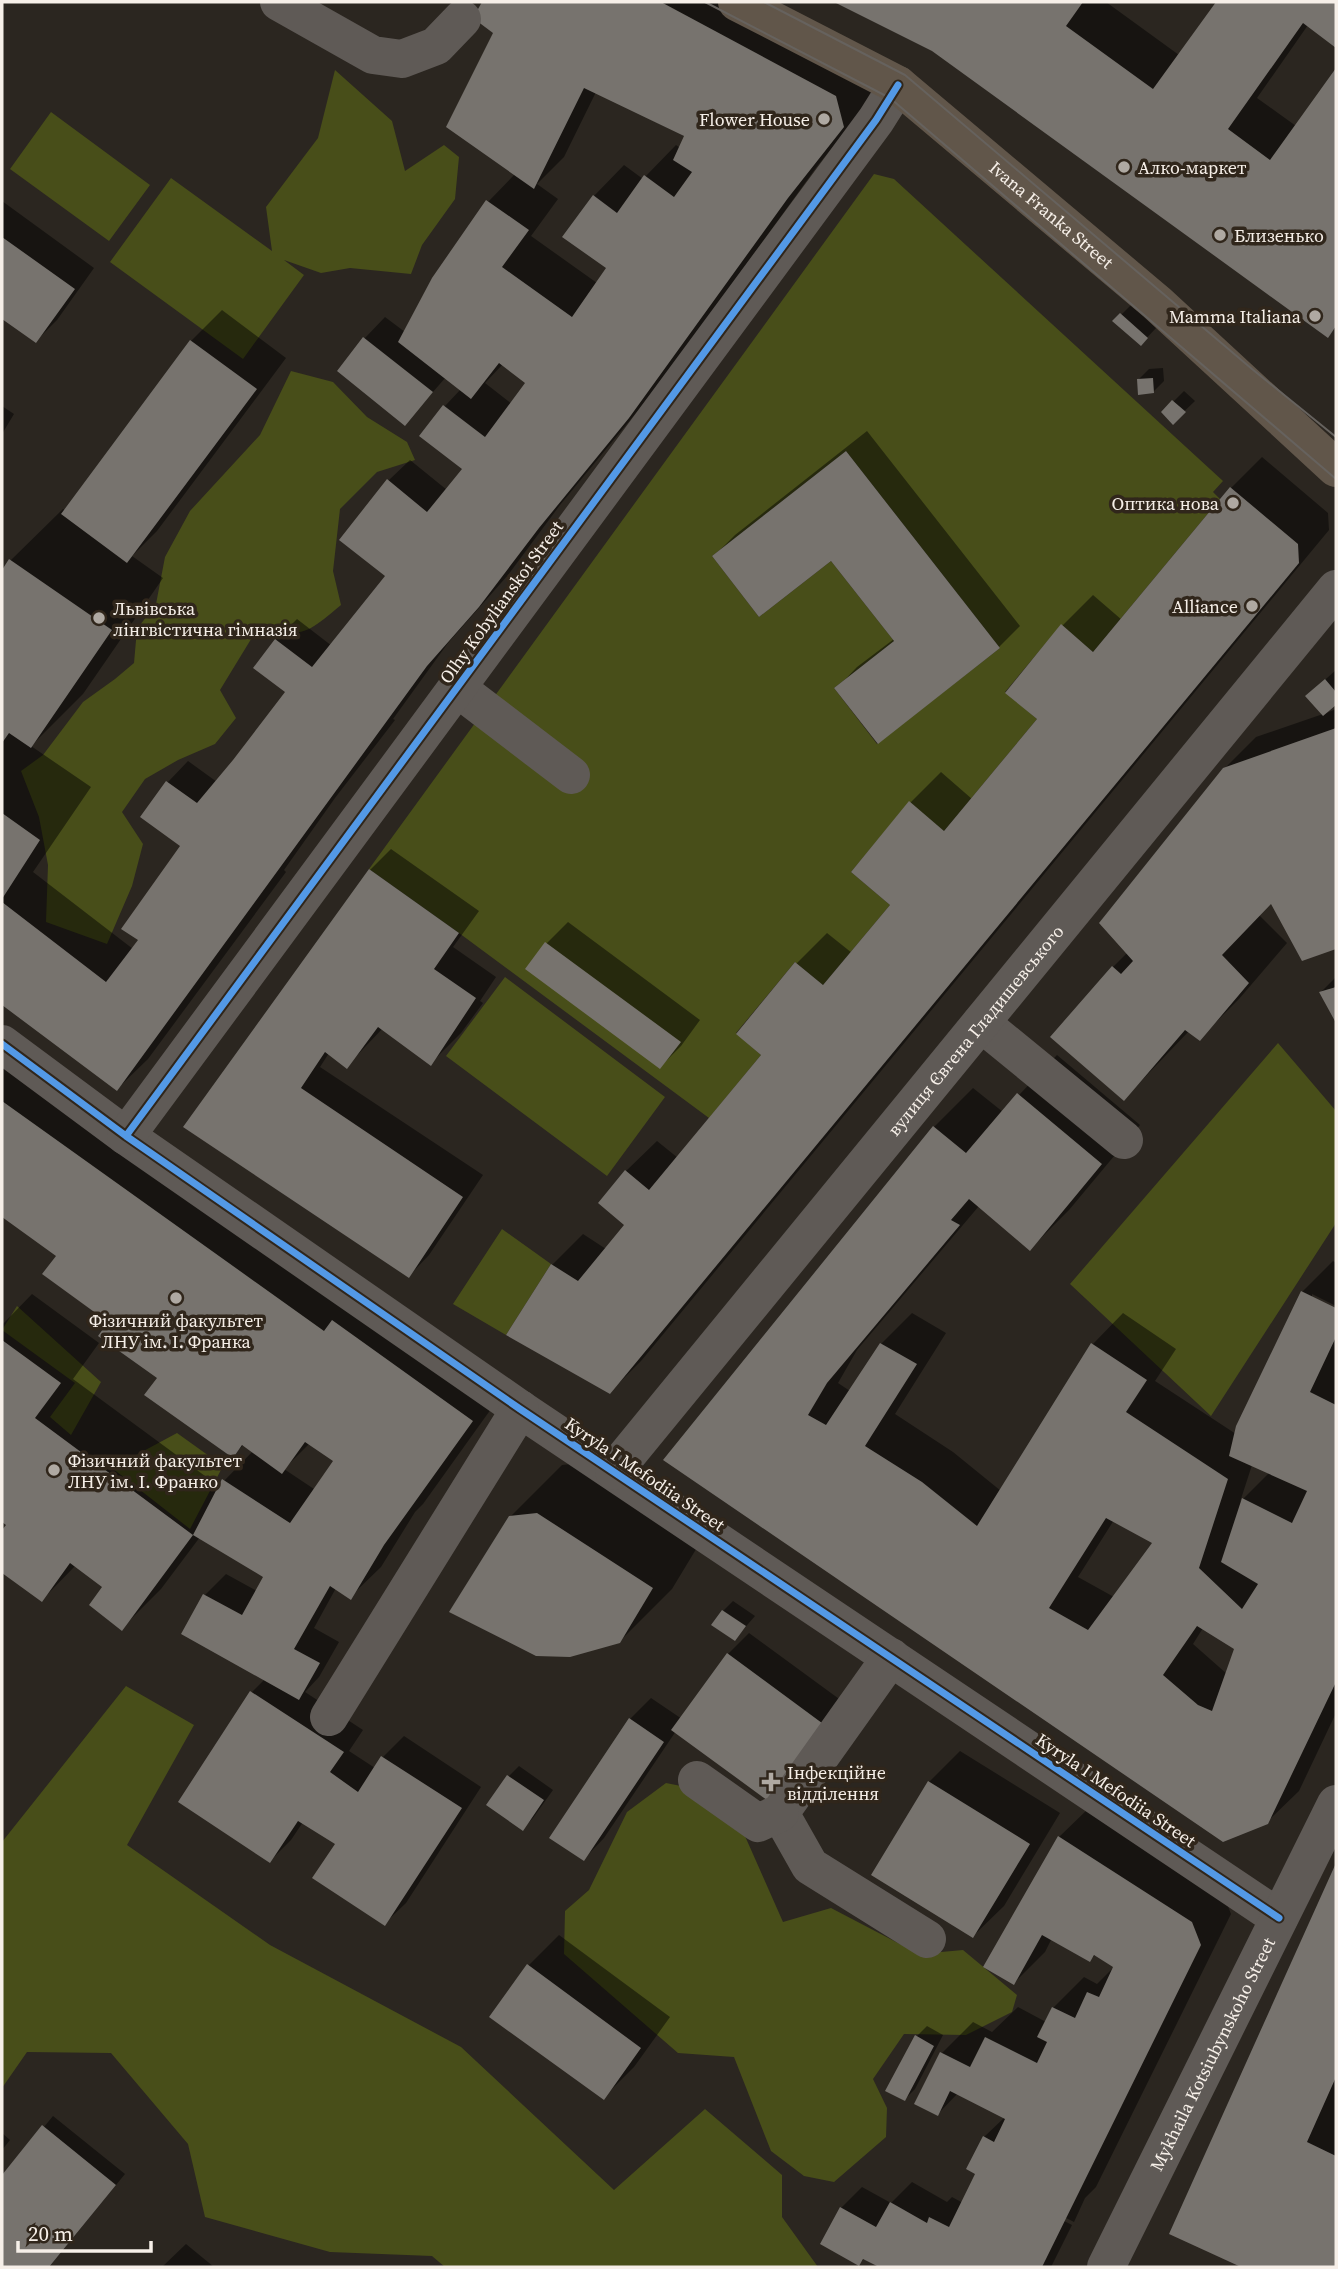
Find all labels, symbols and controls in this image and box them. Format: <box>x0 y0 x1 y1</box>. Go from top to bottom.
place label: Flower House <box>699 107 810 132</box>
marker: Flower House <box>816 111 832 127</box>
street label: Ivana Franka Street <box>984 155 1119 274</box>
place label: Алко-маркет <box>1138 155 1247 180</box>
marker: Алко-маркет <box>1116 159 1132 175</box>
place label: Близенько <box>1234 223 1324 248</box>
marker: Близенько <box>1212 227 1228 243</box>
place label: Mamma Italiana <box>1169 304 1302 329</box>
marker: Mamma Italiana <box>1307 308 1323 324</box>
place label: Оптика нова <box>1111 491 1220 516</box>
marker: Оптика нова <box>1225 495 1241 511</box>
street label: Olhy Kobylianskoi Street <box>433 515 569 689</box>
place label: Alliance <box>1172 594 1238 619</box>
place label: Львівська лінгвістична гімназія <box>113 596 297 642</box>
marker: Alliance <box>1244 598 1260 614</box>
marker: Львівська лінгвістична гімназія <box>91 610 107 626</box>
street label: вулиця Євгена Гладишевського <box>881 919 1069 1141</box>
marker: Фізичний факультет ЛНУ ім. І. Франка <box>168 1290 184 1306</box>
place label: Фізичний факультет ЛНУ ім. І. Франка <box>89 1308 263 1354</box>
street label: Kyryla I Mefodiia Street <box>560 1411 730 1537</box>
place label: Фізичний факультет ЛНУ ім. І. Франко <box>68 1448 242 1494</box>
marker: Фізичний факультет ЛНУ ім. І. Франко <box>46 1462 62 1478</box>
street label: Kyryla I Mefodiia Street <box>1031 1727 1201 1853</box>
place label: Інфекційне відділення <box>787 1760 886 1806</box>
marker: Інфекційне відділення <box>761 1772 781 1792</box>
street label: Mykhaila Kotsiubynskoho Street <box>1143 1933 1281 2175</box>
scale bar <box>18 2210 150 2254</box>
text: 20 m <box>28 2219 73 2248</box>

